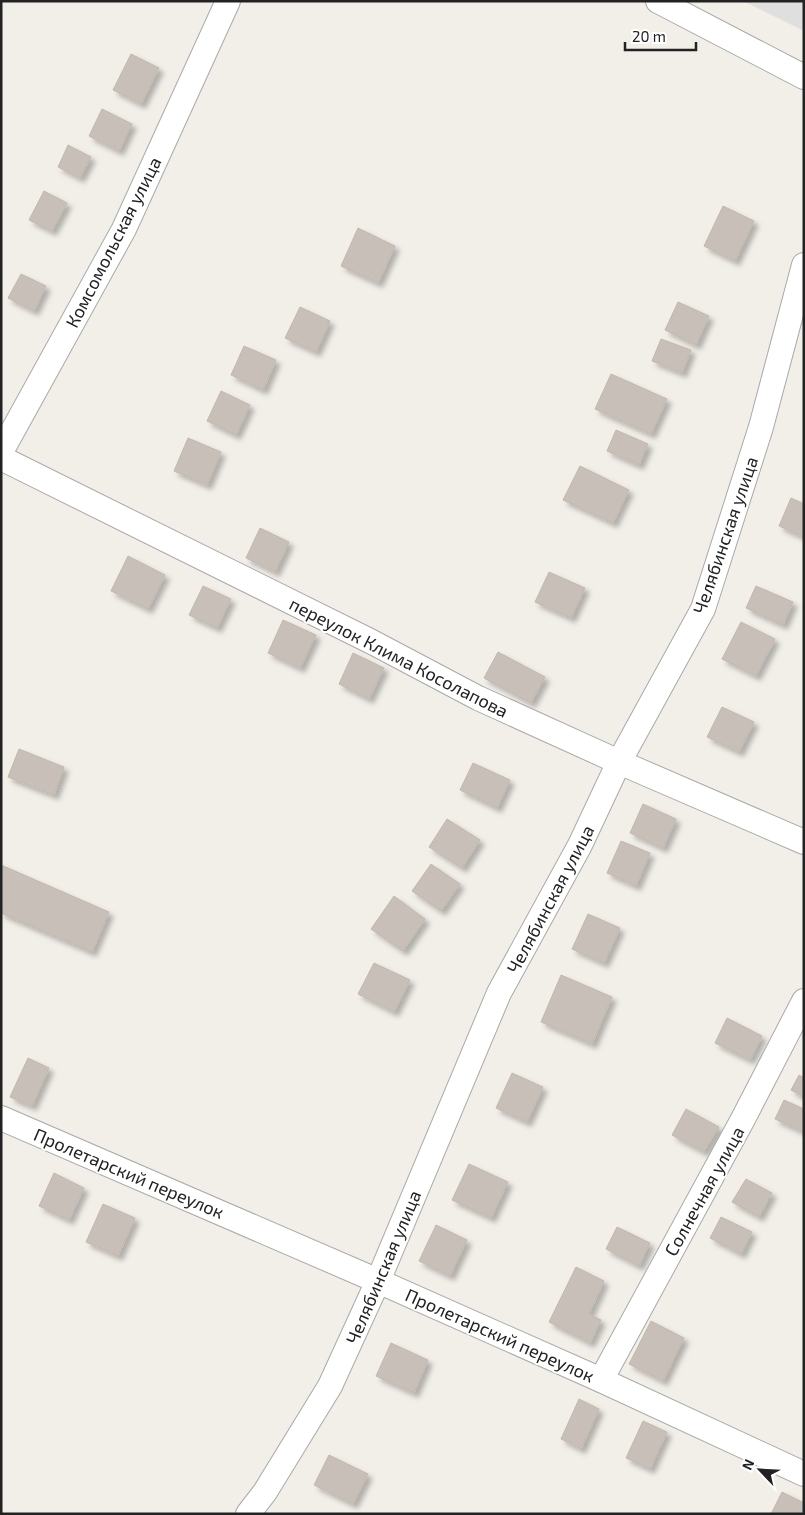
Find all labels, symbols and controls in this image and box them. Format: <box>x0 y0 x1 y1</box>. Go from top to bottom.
scale bar <box>625 20 696 52</box>
text: 20 m <box>632 27 666 45</box>
street label: Комсомольская улица <box>60 153 166 331</box>
street label: Челябинская улица <box>688 454 762 616</box>
street label: переулок Клима Косолапова <box>286 592 512 722</box>
street label: Челябинская улица <box>502 821 598 977</box>
street label: Солнечная улица <box>659 1122 749 1260</box>
street label: Пролетарский переулок <box>31 1123 228 1223</box>
street label: Челябинская улица <box>341 1187 425 1347</box>
street label: Пролетарский переулок <box>402 1283 598 1387</box>
north arrow <box>735 1445 785 1495</box>
text: N <box>738 1456 758 1472</box>

